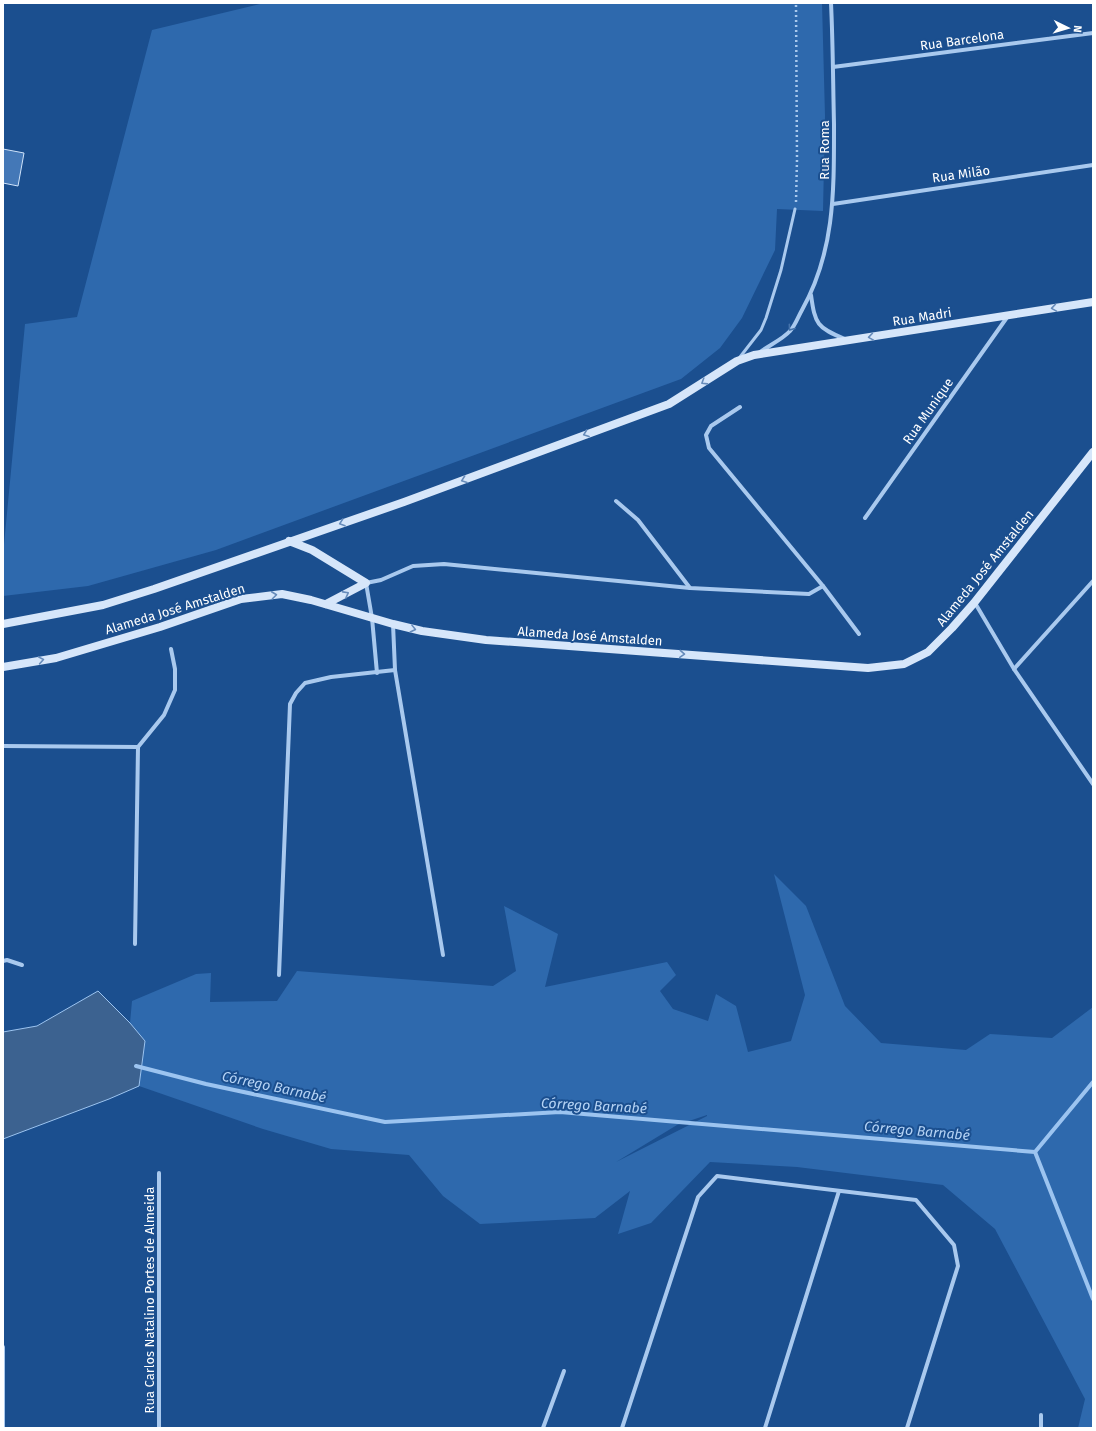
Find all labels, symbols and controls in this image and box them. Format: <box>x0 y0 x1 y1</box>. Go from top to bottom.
north arrow <box>1048 8 1088 48</box>
text: N <box>1071 25 1084 33</box>
street label: Rua Barcelona <box>919 27 1005 53</box>
street label: Rua Roma <box>817 120 832 180</box>
street label: Rua Milão <box>931 163 991 185</box>
one-way arrow <box>1051 303 1058 312</box>
street label: Rua Madri <box>891 305 953 329</box>
one-way arrow <box>788 324 796 331</box>
one-way arrow <box>868 332 874 341</box>
street label: Rua Munique <box>900 375 956 447</box>
one-way arrow <box>701 377 708 384</box>
one-way arrow <box>583 430 590 438</box>
one-way arrow <box>461 475 468 483</box>
street label: Alameda José Amstalden <box>933 507 1037 629</box>
one-way arrow <box>338 518 345 527</box>
street label: Alameda José Amstalden <box>103 581 247 637</box>
one-way arrow <box>271 591 277 600</box>
one-way arrow <box>342 591 349 599</box>
street label: Alameda José Amstalden <box>517 623 663 649</box>
one-way arrow <box>409 624 416 633</box>
one-way arrow <box>679 650 685 659</box>
one-way arrow <box>38 657 45 665</box>
water label: Córrego Barnabé <box>220 1068 328 1106</box>
water label: Córrego Barnabé <box>541 1095 647 1117</box>
water label: Córrego Barnabé <box>863 1118 971 1144</box>
street label: Rua Carlos Natalino Portes de Almeida <box>142 1187 157 1413</box>

